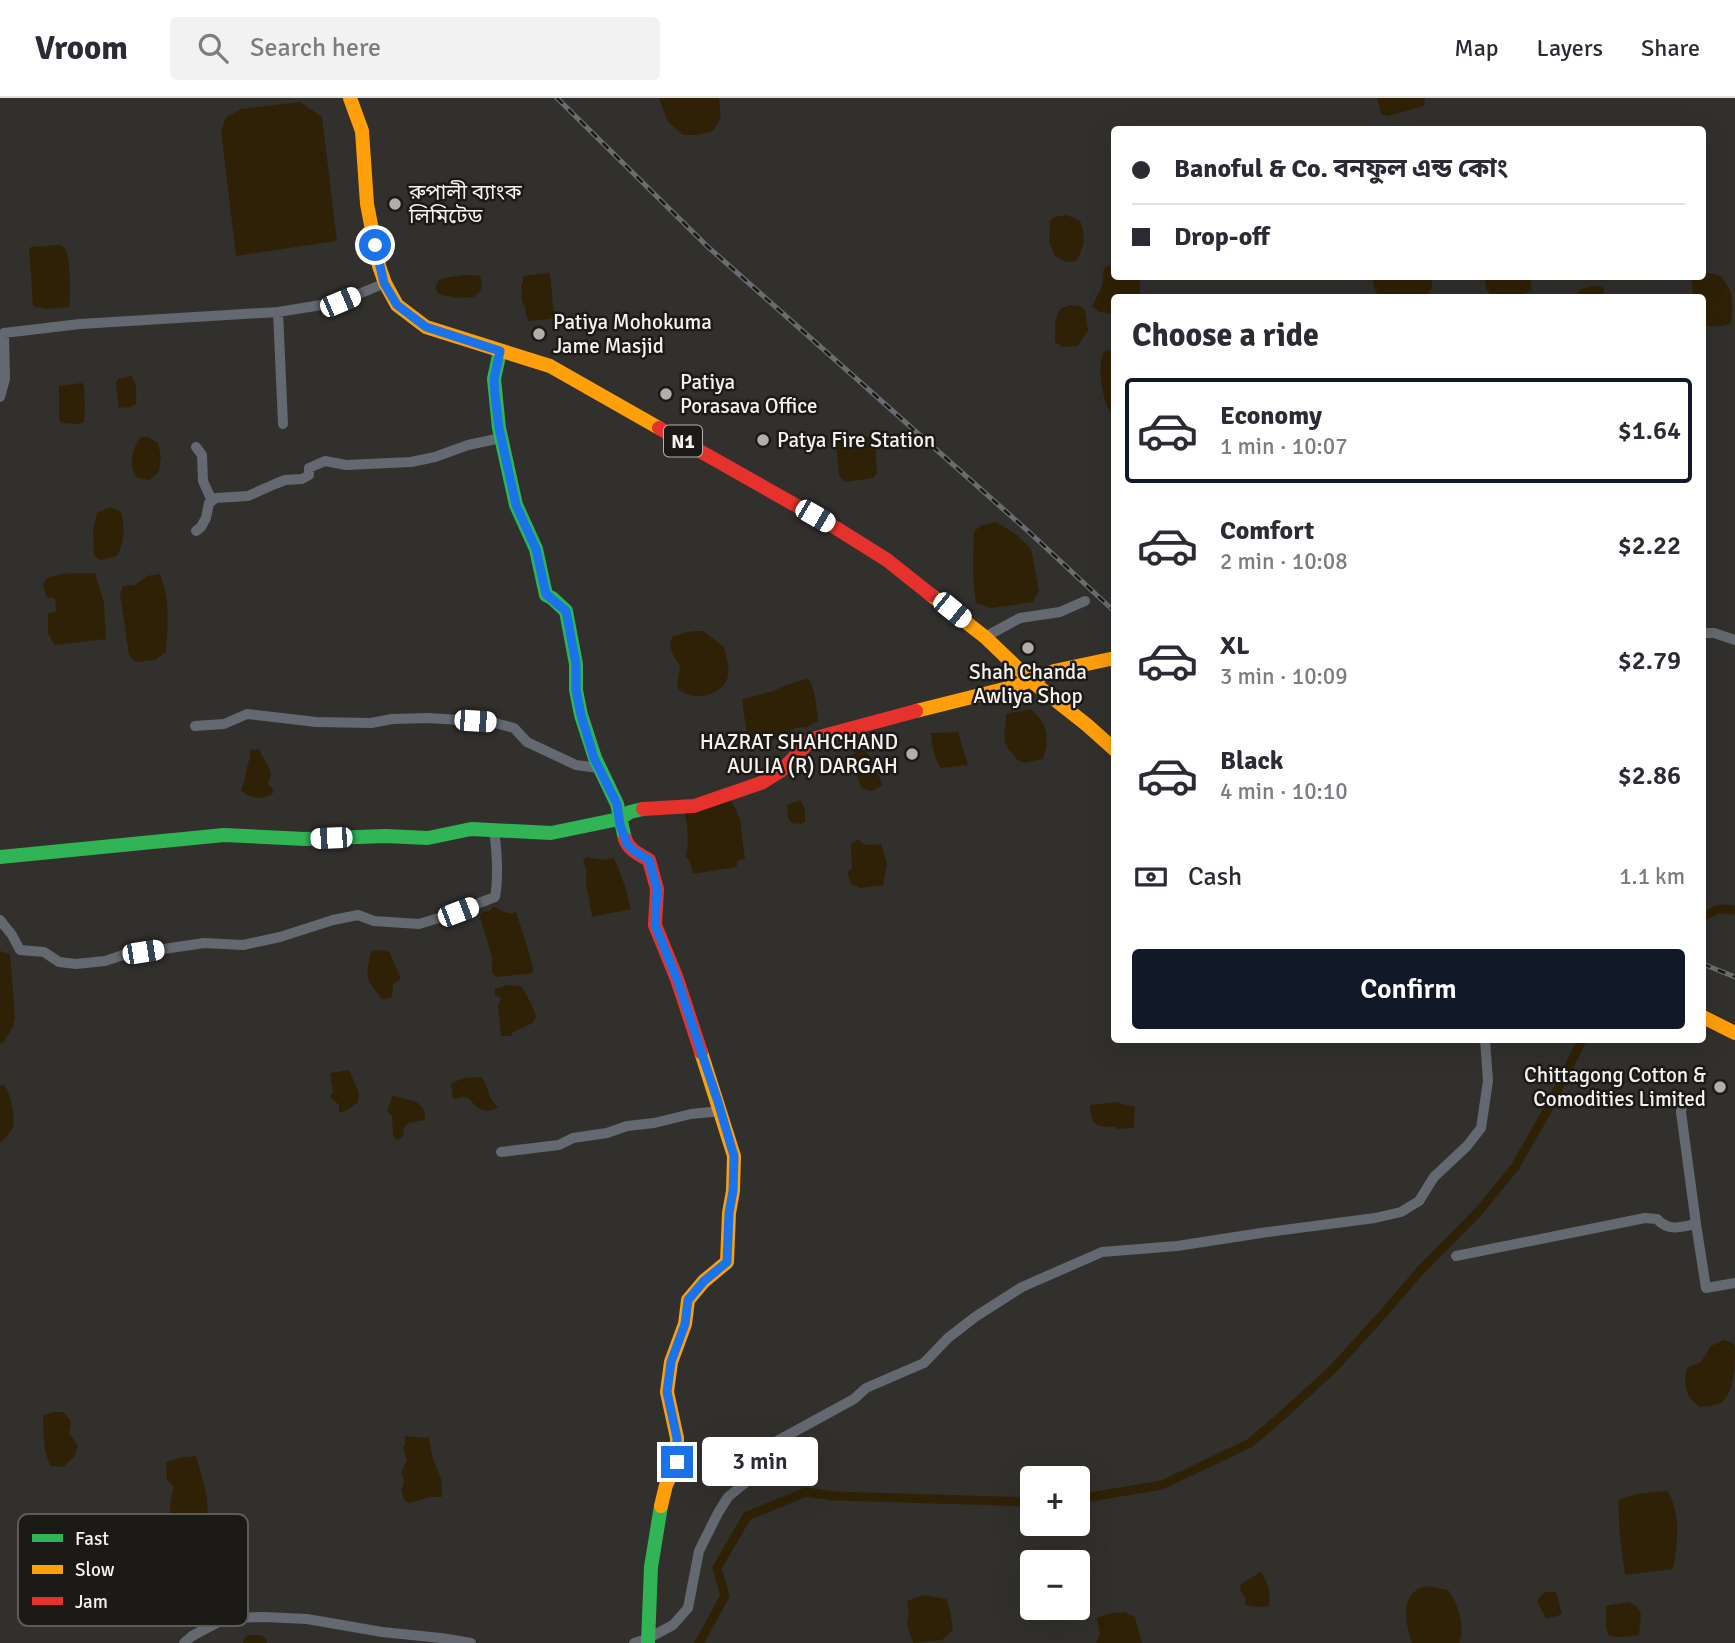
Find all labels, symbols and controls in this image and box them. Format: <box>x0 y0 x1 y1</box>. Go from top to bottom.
search box <box>170 17 660 80</box>
text: Vroom <box>35 28 128 69</box>
icon: search <box>194 29 232 67</box>
text: Search here <box>250 32 381 64</box>
text: Map <box>1454 33 1499 63</box>
text: Layers <box>1537 33 1603 63</box>
text: Share <box>1641 33 1700 63</box>
text: Banoful & Co. বনফুল এন্ড কোং <box>1174 153 1508 185</box>
place label: রুপালী ব্যাংক লিমিটেড <box>408 179 523 229</box>
marker: রুপালী ব্যাংক লিমিটেড <box>387 196 403 212</box>
text: Drop-off <box>1174 221 1270 253</box>
route start <box>359 229 391 261</box>
car <box>317 284 364 320</box>
place label: Patiya Mohokuma Jame Masjid <box>553 309 712 359</box>
text: Choose a ride <box>1132 316 1319 355</box>
marker: Patiya Mohokuma Jame Masjid <box>531 326 547 342</box>
place label: Patiya Porasava Office <box>680 369 818 419</box>
marker: Patiya Porasava Office <box>658 386 674 402</box>
icon: car <box>1136 399 1199 462</box>
text: Economy <box>1220 400 1322 432</box>
text: $1.64 <box>1618 415 1681 447</box>
road number: N1 <box>664 426 702 456</box>
place label: Patya Fire Station <box>777 427 935 453</box>
marker: Patya Fire Station <box>755 432 771 448</box>
text: 1 min · 10:07 <box>1220 432 1348 461</box>
car <box>792 496 839 536</box>
icon: car <box>1136 514 1199 577</box>
text: Comfort <box>1220 515 1314 547</box>
text: $2.22 <box>1618 530 1681 562</box>
text: 2 min · 10:08 <box>1220 547 1348 576</box>
car <box>930 589 975 631</box>
icon: car <box>1136 629 1199 692</box>
text: XL <box>1220 630 1250 662</box>
marker: Shah Chanda Awliya Shop <box>1020 640 1036 656</box>
text: $2.79 <box>1618 645 1681 677</box>
place label: Shah Chanda Awliya Shop <box>969 659 1087 709</box>
text: 3 min · 10:09 <box>1220 662 1348 691</box>
car <box>454 709 497 733</box>
place label: HAZRAT SHAHCHAND AULIA (R) DARGAH <box>700 729 898 779</box>
icon: car <box>1136 744 1199 807</box>
text: Black <box>1220 745 1283 777</box>
marker: HAZRAT SHAHCHAND AULIA (R) DARGAH <box>904 746 920 762</box>
text: $2.86 <box>1618 760 1681 792</box>
text: 4 min · 10:10 <box>1220 777 1348 806</box>
car <box>310 827 353 849</box>
icon: cash <box>1132 858 1170 896</box>
text: Cash <box>1188 861 1242 893</box>
text: 1.1 km <box>1619 862 1685 891</box>
car <box>435 895 482 929</box>
car <box>121 938 166 966</box>
button: Confirm <box>1132 949 1685 1029</box>
place label: Chittagong Cotton & Comodities Limited <box>1524 1062 1706 1112</box>
marker: Chittagong Cotton & Comodities Limited <box>1712 1079 1728 1095</box>
callout: 3 min <box>702 1438 817 1486</box>
route end <box>661 1446 693 1478</box>
text: 3 min <box>732 1447 788 1476</box>
map controls <box>1020 1466 1090 1620</box>
button: + <box>1020 1466 1090 1536</box>
legend <box>18 1514 248 1626</box>
text: Fast <box>75 1527 109 1551</box>
button: − <box>1020 1550 1090 1620</box>
text: Slow <box>75 1558 115 1582</box>
text: Jam <box>75 1590 108 1614</box>

